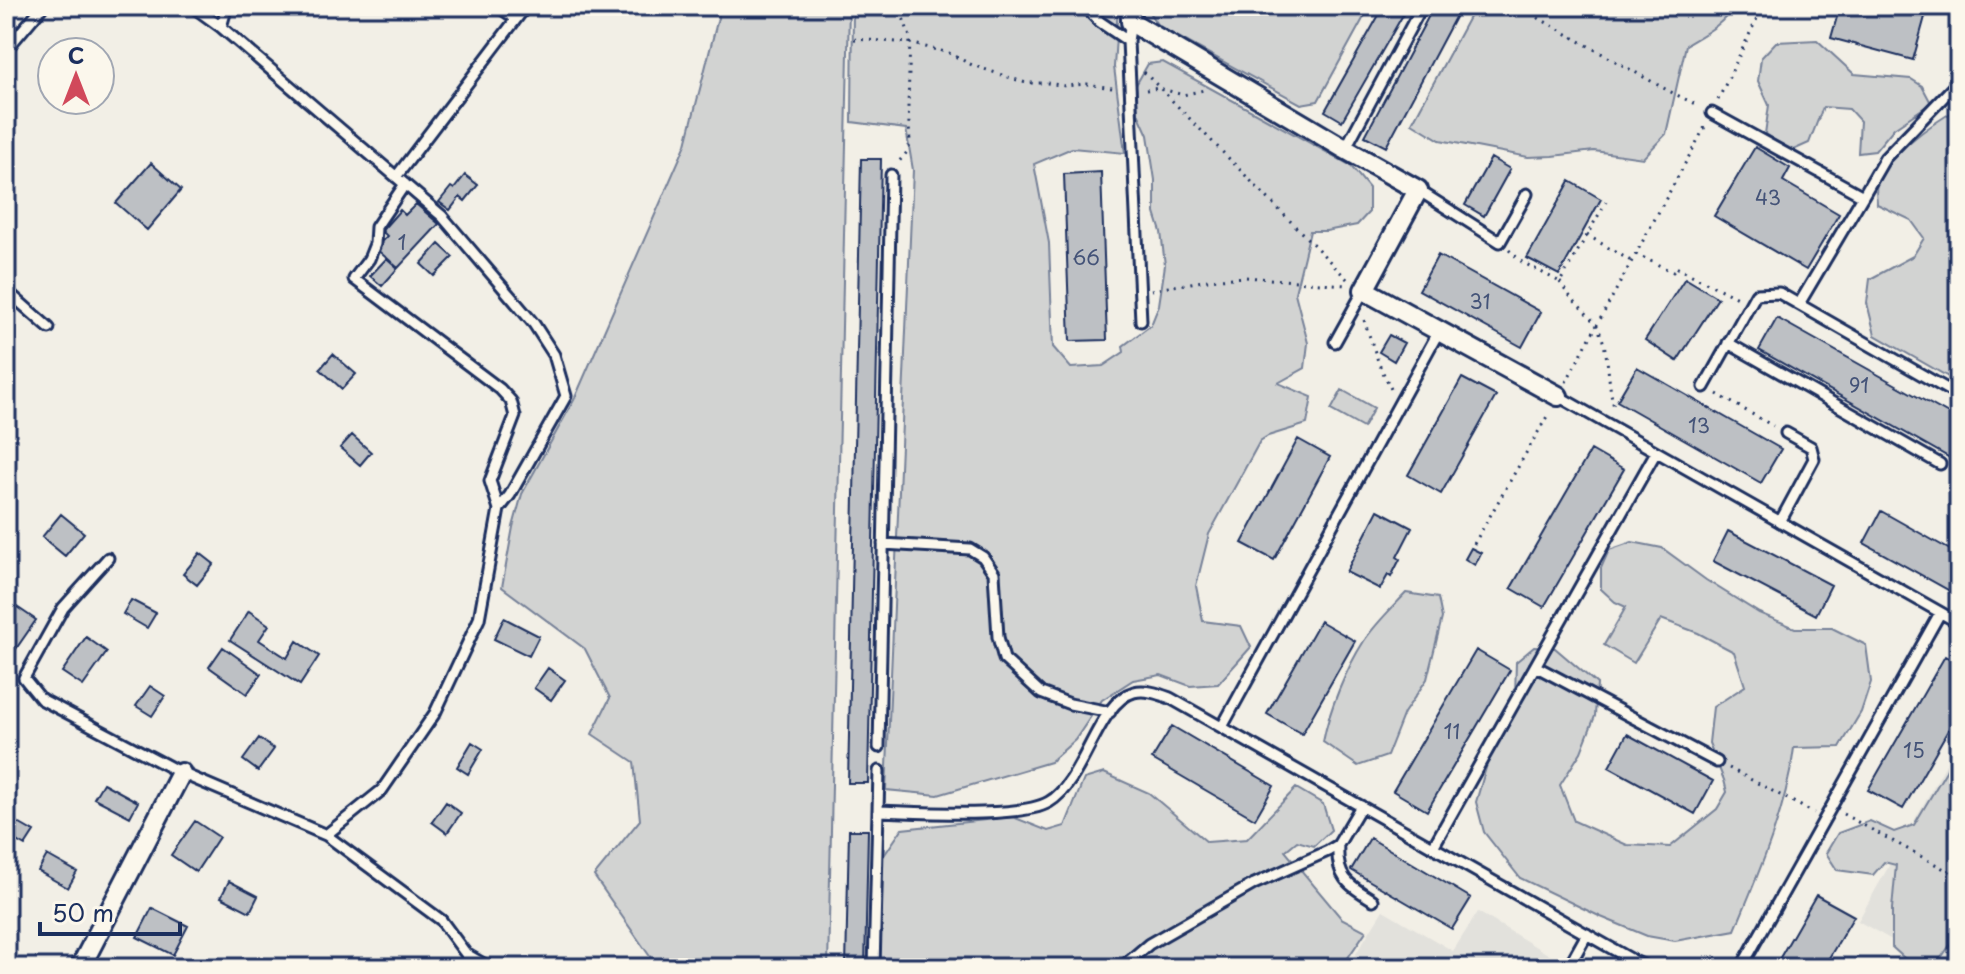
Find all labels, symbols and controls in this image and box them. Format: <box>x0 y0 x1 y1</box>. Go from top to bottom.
north arrow <box>36 36 116 116</box>
text: С <box>68 38 84 71</box>
house number: 43 <box>1755 182 1781 212</box>
house number: 1 <box>398 227 406 257</box>
house number: 66 <box>1072 242 1100 272</box>
house number: 31 <box>1470 286 1490 316</box>
house number: 91 <box>1849 370 1869 400</box>
house number: 13 <box>1688 410 1710 440</box>
house number: 11 <box>1444 716 1460 746</box>
house number: 15 <box>1903 735 1925 765</box>
scale bar <box>40 886 180 936</box>
text: 50 m <box>52 894 114 930</box>

